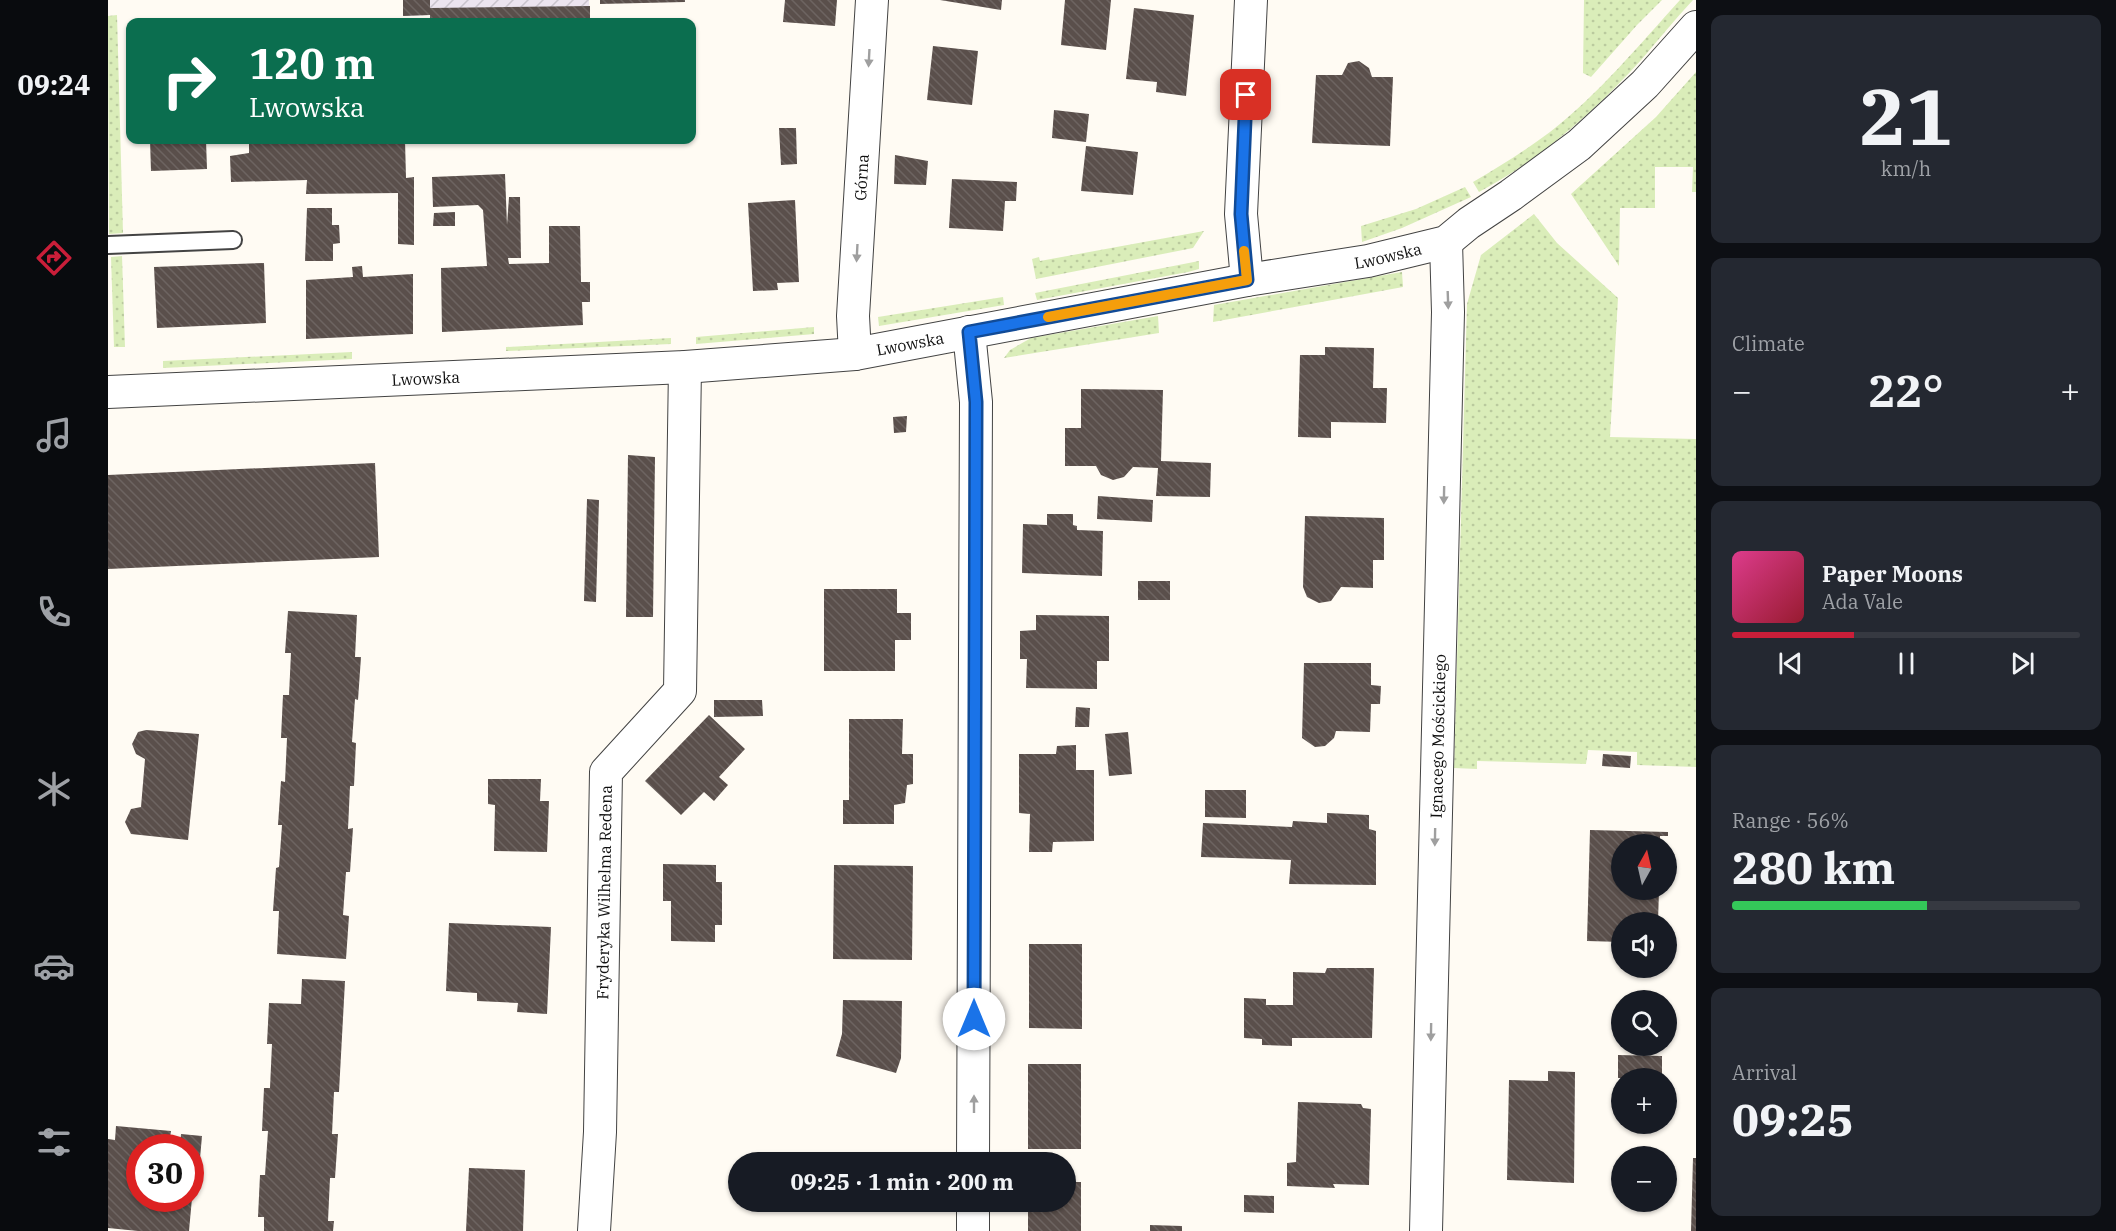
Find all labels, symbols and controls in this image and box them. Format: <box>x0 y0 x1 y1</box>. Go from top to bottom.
text: 120 m <box>249 36 375 91</box>
icon: right <box>150 42 228 120</box>
one-way arrow <box>864 49 874 68</box>
text: 21 <box>1859 65 1953 166</box>
text: 09:24 <box>18 67 90 102</box>
pin <box>1220 69 1271 120</box>
icon: arrive <box>1229 78 1262 111</box>
text: Lwowska <box>249 89 365 124</box>
street label: Górna <box>850 153 873 201</box>
text: km/h <box>1881 155 1931 182</box>
icon: directions <box>33 237 75 279</box>
street label: Lwowska <box>1353 238 1424 273</box>
one-way arrow <box>852 244 862 263</box>
one-way arrow <box>1443 291 1453 310</box>
street label: Lwowska <box>874 327 946 360</box>
text: Climate <box>1732 330 1805 357</box>
text: 22° <box>1868 361 1944 419</box>
street label: Lwowska <box>391 367 461 390</box>
text: − <box>1732 369 1752 412</box>
text: + <box>2060 369 2080 412</box>
icon: music <box>33 414 75 456</box>
one-way arrow <box>1439 486 1449 505</box>
text: Paper Moons <box>1822 559 1963 588</box>
text: Ada Vale <box>1822 588 1903 615</box>
icon: phone <box>33 591 75 633</box>
icon: previous <box>1774 647 1807 680</box>
icon: pause <box>1890 647 1923 680</box>
icon: next <box>2006 647 2039 680</box>
street label: Ignacego Mościckiego <box>1426 654 1450 819</box>
icon: climate <box>33 768 75 810</box>
street label: Fryderyka Wilhelma Redena <box>592 784 616 1000</box>
text: Range · 56% <box>1732 807 1849 834</box>
one-way arrow <box>1431 828 1440 847</box>
north arrow <box>1611 834 1677 900</box>
map controls <box>1611 834 1677 1212</box>
text: 280 km <box>1732 838 1895 896</box>
button: sound <box>1611 912 1677 978</box>
icon: car <box>33 945 75 987</box>
position arrow <box>942 987 1006 1051</box>
button: search <box>1611 990 1677 1056</box>
one-way arrow <box>1426 1023 1435 1042</box>
text: Arrival <box>1732 1059 1797 1086</box>
button: + <box>1611 1068 1677 1134</box>
text: 09:25 <box>1732 1090 1854 1148</box>
one-way arrow <box>969 1095 979 1114</box>
icon: filters <box>33 1121 75 1163</box>
speed limit sign: 30 <box>126 1134 204 1212</box>
button: − <box>1611 1146 1677 1212</box>
text: 09:25 · 1 min · 200 m <box>790 1167 1014 1196</box>

